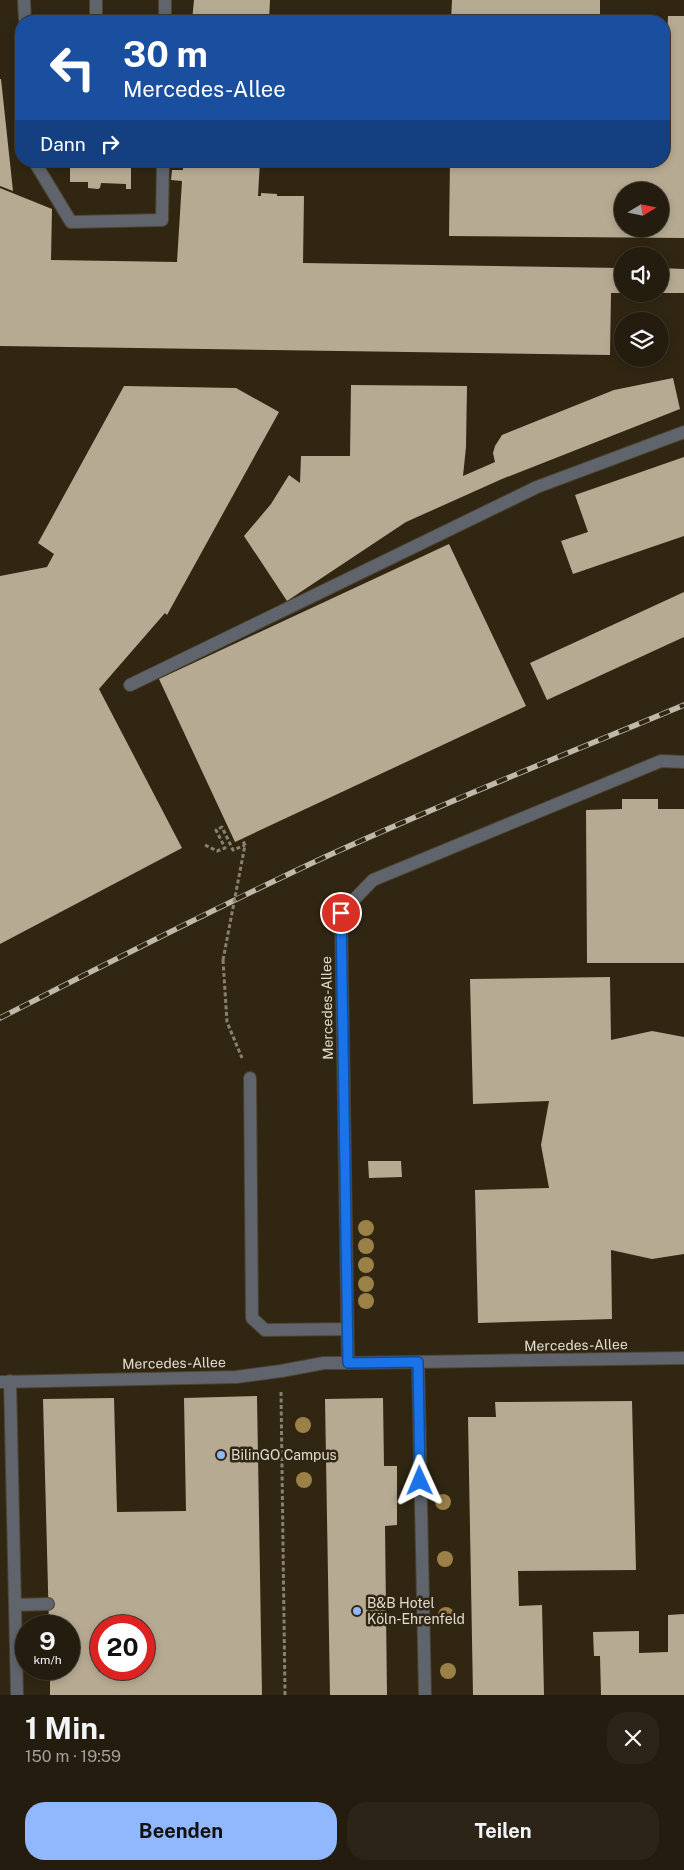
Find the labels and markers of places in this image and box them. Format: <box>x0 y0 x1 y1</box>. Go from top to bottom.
pin <box>320 892 362 934</box>
place label: BilinGO Campus <box>231 1447 337 1463</box>
marker: BilinGO Campus <box>215 1449 227 1461</box>
place label: B&B Hotel Köln-Ehrenfeld <box>367 1595 465 1627</box>
marker: B&B Hotel Köln-Ehrenfeld <box>351 1605 363 1617</box>

